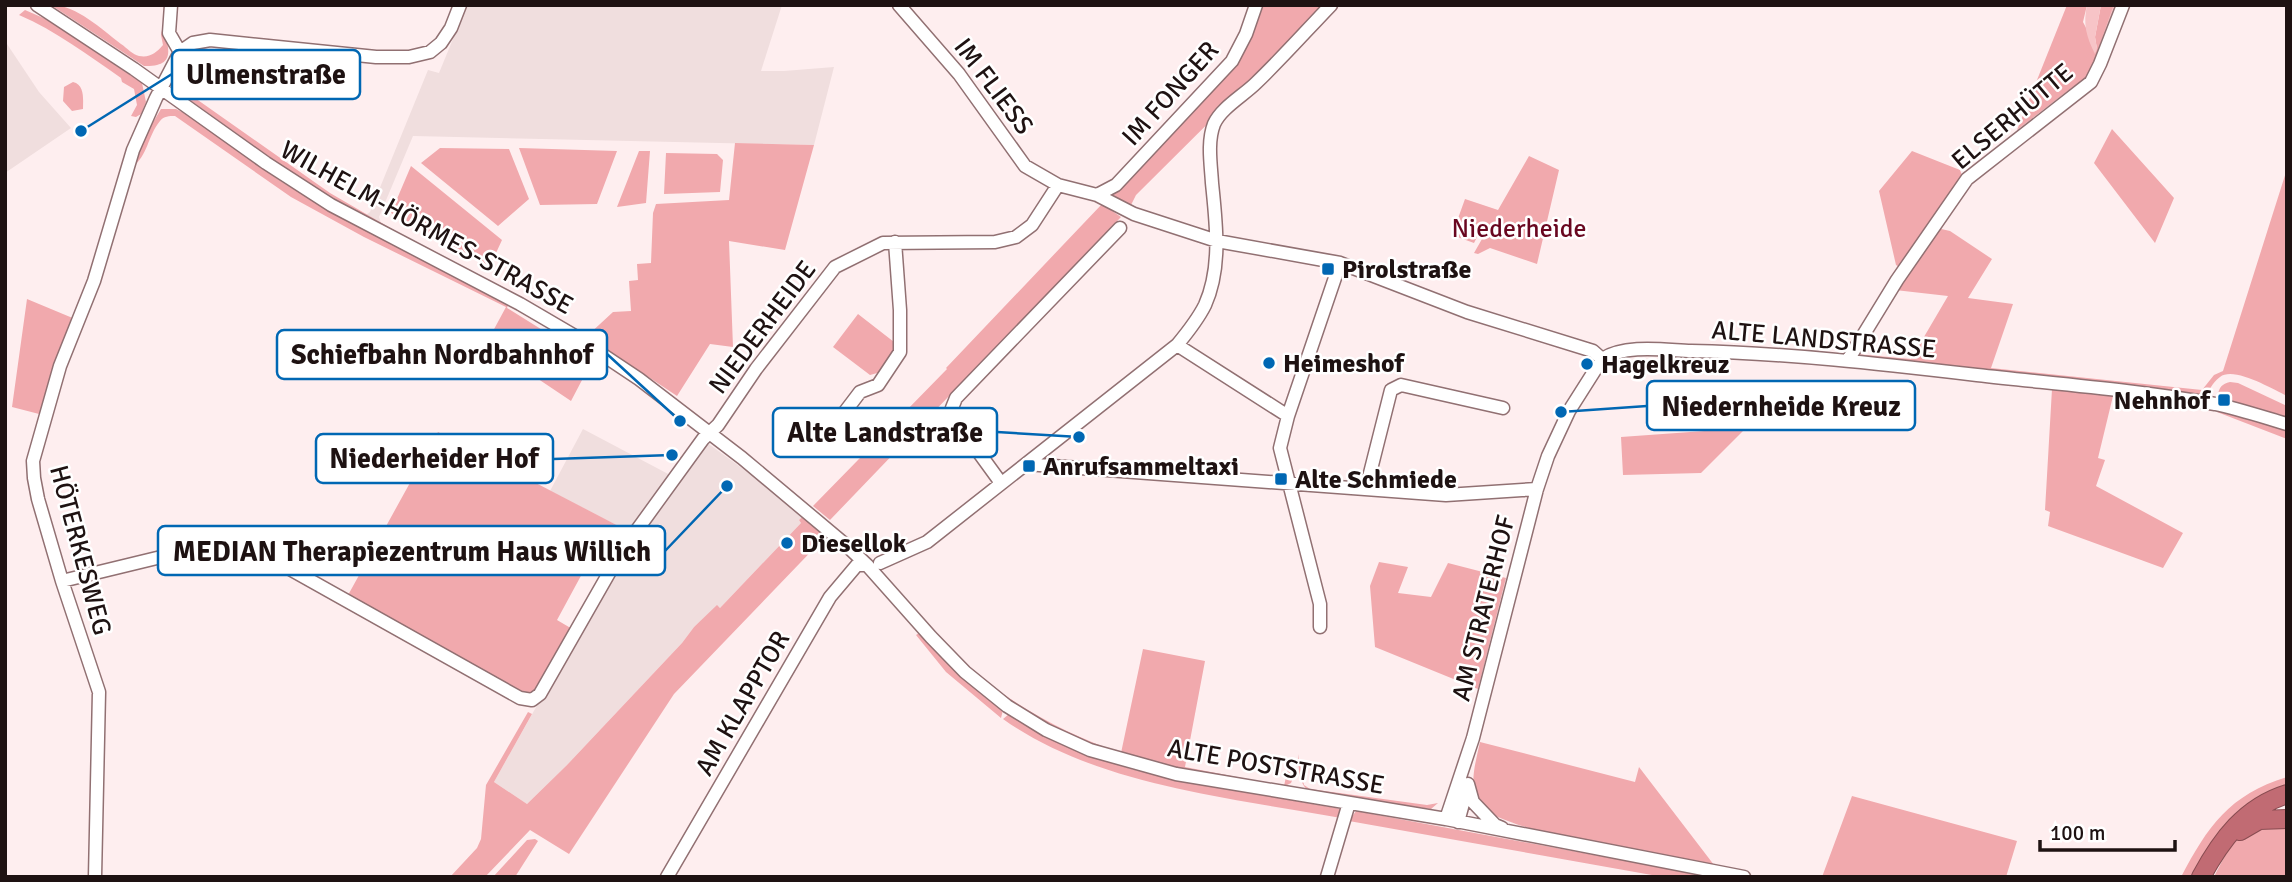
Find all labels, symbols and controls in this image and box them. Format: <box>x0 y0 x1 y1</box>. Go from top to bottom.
street label: IM FLIESS <box>947 32 1040 141</box>
street label: IM FONGER <box>1115 35 1226 153</box>
callout: Ulmenstraße <box>172 50 360 99</box>
street label: ELSERHÜTTE <box>1945 57 2080 177</box>
text: Ulmenstraße <box>186 58 346 92</box>
street label: WILHELM-HÖRMES-STRASSE <box>274 134 579 322</box>
park label: Niederheide <box>1451 213 1587 245</box>
place label: Pirolstraße <box>1342 254 1471 286</box>
street label: NIEDERHEIDE <box>702 255 823 401</box>
marker: Pirolstraße <box>1320 261 1336 277</box>
street label: ALTE LANDSTRASSE <box>1710 314 1937 366</box>
callout: Schiefbahn Nordbahnhof <box>277 330 607 379</box>
text: Schiefbahn Nordbahnhof <box>291 338 595 372</box>
place label: Heimeshof <box>1283 348 1406 380</box>
place label: Hagelkreuz <box>1601 349 1730 381</box>
marker: Heimeshof <box>1261 355 1277 371</box>
marker: Hagelkreuz <box>1579 356 1595 372</box>
callout: Niedernheide Kreuz <box>1647 381 1915 430</box>
place label: Nehnhof <box>2114 385 2212 417</box>
text: Niedernheide Kreuz <box>1661 390 1901 424</box>
marker: Nehnhof <box>2216 392 2232 408</box>
callout: Alte Landstraße <box>773 408 997 457</box>
text: Alte Landstraße <box>787 416 983 450</box>
callout: Niederheider Hof <box>316 434 553 483</box>
text: Niederheider Hof <box>329 442 541 476</box>
place label: Anrufsammeltaxi <box>1043 451 1239 483</box>
marker: Anrufsammeltaxi <box>1021 458 1037 474</box>
street label: HÖTERKESWEG <box>42 462 118 639</box>
place label: Alte Schmiede <box>1295 464 1457 496</box>
marker: Alte Schmiede <box>1273 471 1289 487</box>
street label: AM STRATERHOF <box>1445 512 1523 705</box>
callout: MEDIAN Therapiezentrum Haus Willich <box>158 526 665 575</box>
place label: Diesellok <box>801 528 907 560</box>
text: MEDIAN Therapiezentrum Haus Willich <box>173 535 651 569</box>
marker: Diesellok <box>779 535 795 551</box>
street label: AM KLAPPTOR <box>689 626 797 781</box>
street label: ALTE POSTSTRASSE <box>1165 732 1387 802</box>
scale bar <box>2040 808 2175 852</box>
text: 100 m <box>2050 820 2105 846</box>

